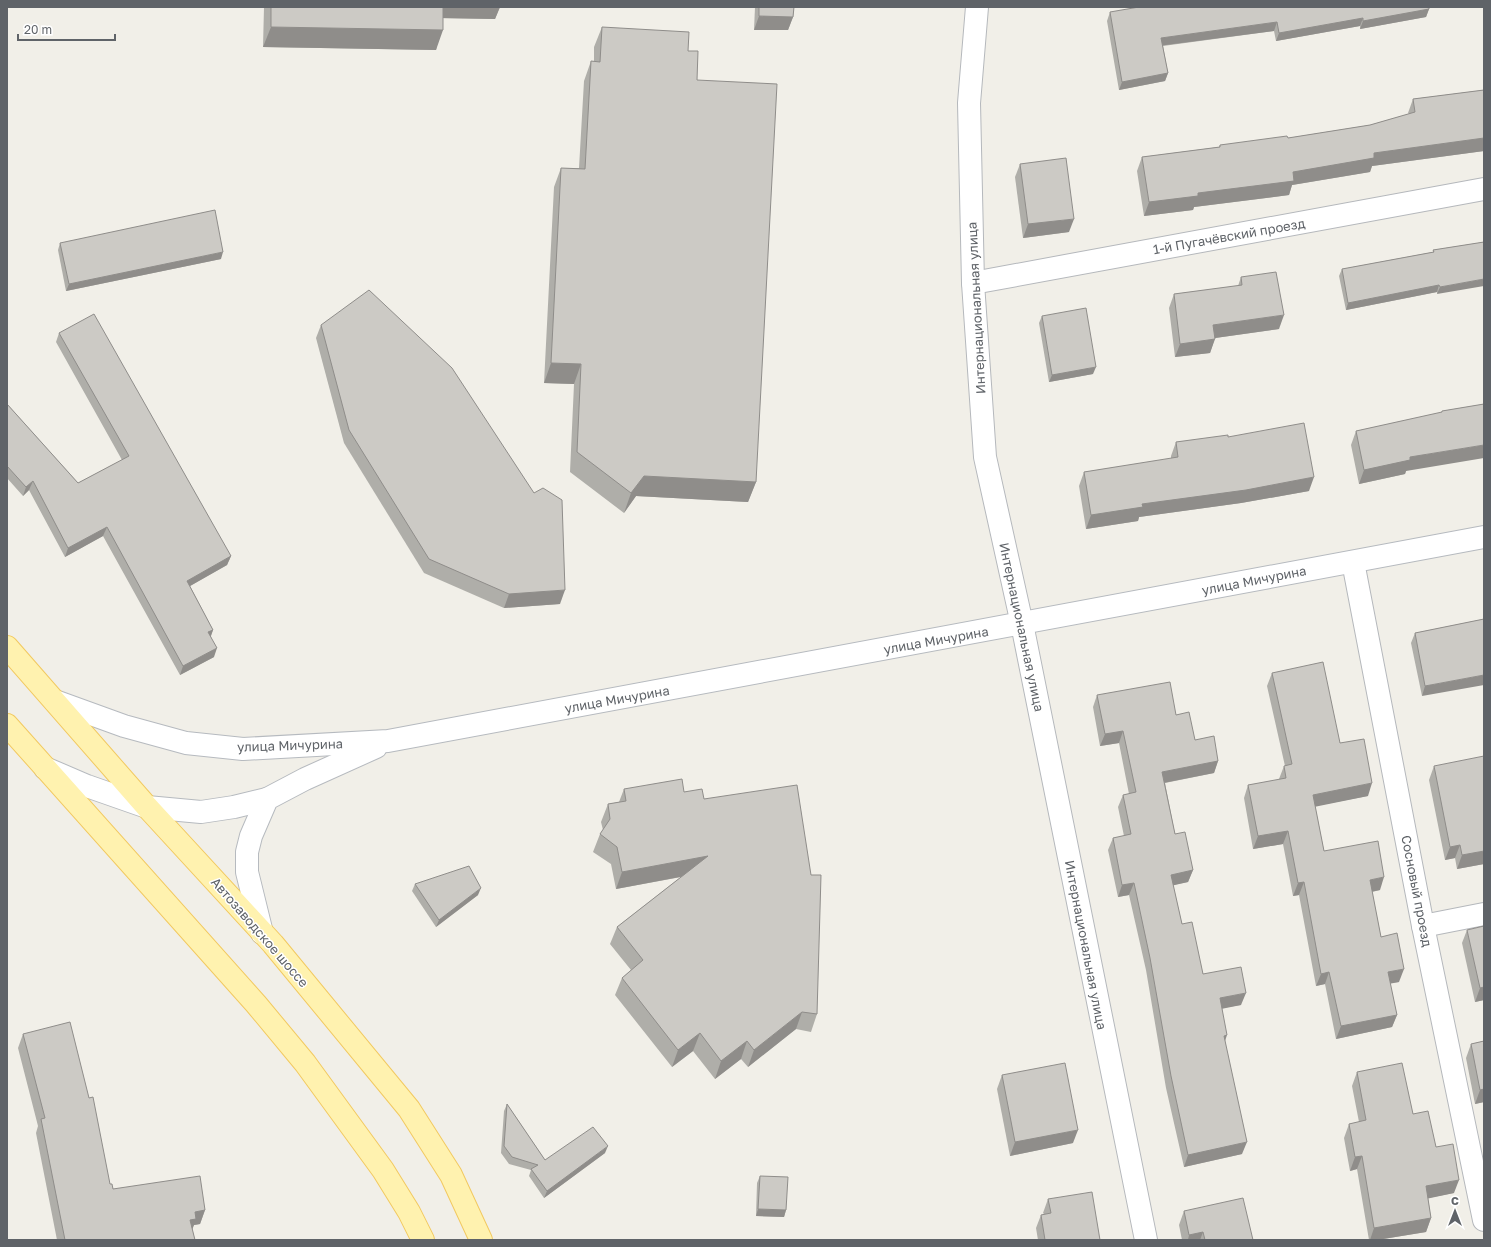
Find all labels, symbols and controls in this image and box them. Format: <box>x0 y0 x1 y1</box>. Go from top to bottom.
scale bar <box>18 16 115 42</box>
text: 20 m <box>24 22 52 37</box>
street label: 1-й Пугачёвский проезд <box>1152 215 1306 257</box>
street label: Интернациональная улица <box>963 222 989 394</box>
street label: Интернациональная улица <box>996 541 1048 713</box>
street label: улица Мичурина <box>1200 562 1308 598</box>
street label: улица Мичурина <box>882 623 990 657</box>
street label: улица Мичурина <box>563 682 671 716</box>
street label: улица Мичурина <box>237 735 343 755</box>
street label: Сосновый проезд <box>1398 834 1436 948</box>
street label: Интернациональная улица <box>1062 859 1110 1031</box>
street label: Автозаводское шоссе <box>208 874 312 990</box>
north arrow <box>1435 1191 1475 1231</box>
text: С <box>1451 1194 1459 1207</box>

